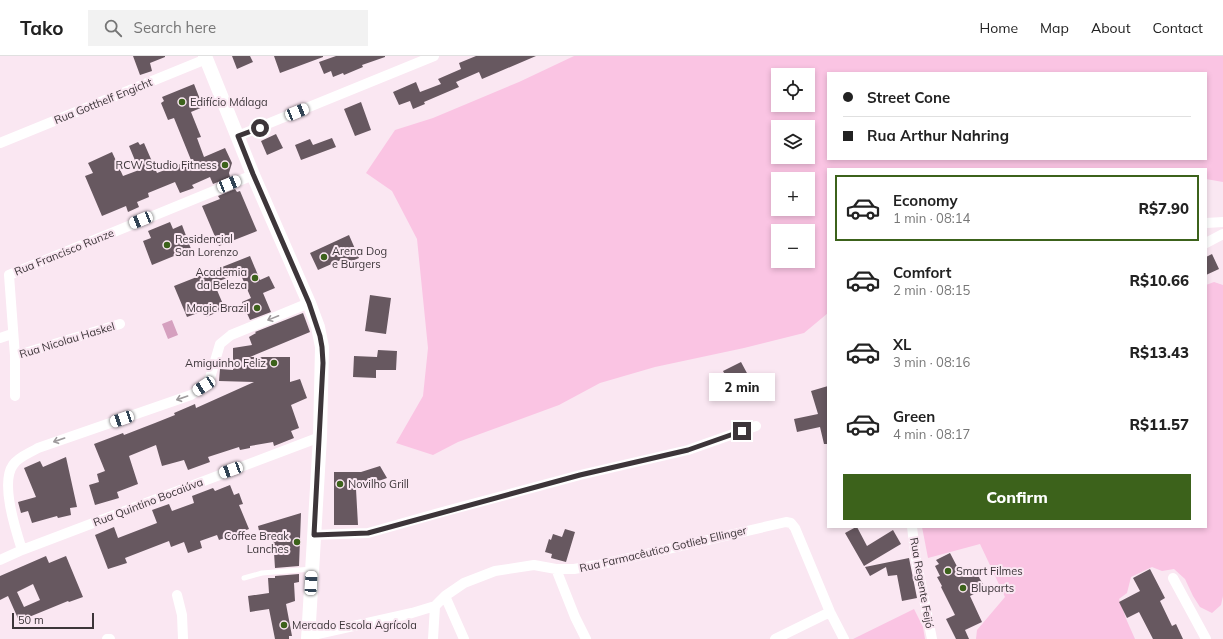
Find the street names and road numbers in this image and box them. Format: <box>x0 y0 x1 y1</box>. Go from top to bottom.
street label: Rua Gotthelf Engicht <box>52 75 154 127</box>
street label: Rua Francisco Runze <box>12 226 116 278</box>
street label: Rua Nicolau Haskel <box>18 319 116 361</box>
street label: Rua Quintino Bocaiúva <box>91 475 205 529</box>
street label: Rua Farmacêutico Gotlieb Ellinger <box>578 523 748 575</box>
street label: Rua Regente Feijó <box>907 536 937 630</box>

